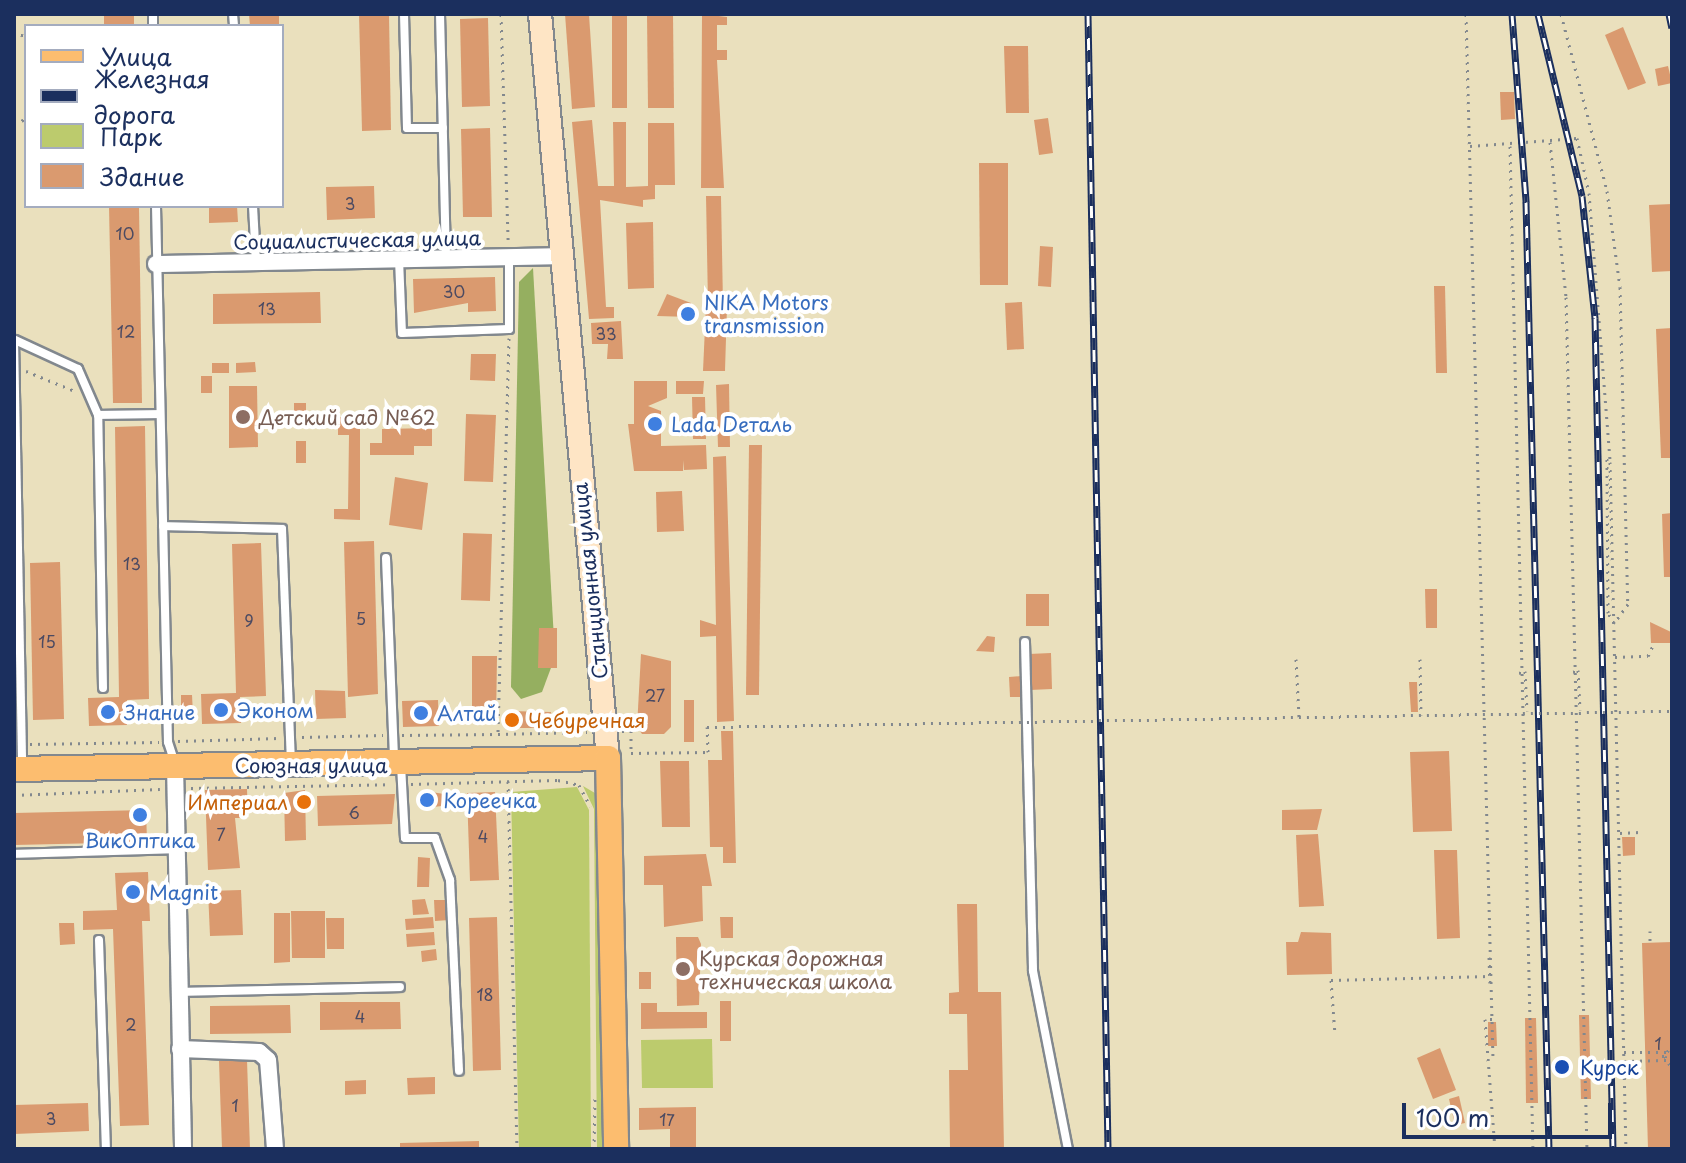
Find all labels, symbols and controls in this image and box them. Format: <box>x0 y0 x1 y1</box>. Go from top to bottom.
legend <box>24 24 284 208</box>
text: Улица <box>100 38 172 74</box>
text: Железная дорога <box>94 60 210 132</box>
text: Парк <box>100 118 162 154</box>
text: Здание <box>100 158 185 194</box>
house number: 3 <box>345 193 355 213</box>
house number: 10 <box>116 223 134 243</box>
street label: Социалистическая улица <box>232 226 482 254</box>
house number: 30 <box>443 281 465 301</box>
place label: NIKA Motors transmission <box>704 290 828 337</box>
house number: 13 <box>258 298 276 318</box>
marker: NIKA Motors transmission <box>679 305 697 323</box>
house number: 12 <box>117 321 135 341</box>
house number: 33 <box>595 323 617 343</box>
place label: Детский сад №62 <box>259 405 437 429</box>
marker: Детский сад №62 <box>234 408 252 426</box>
place label: Lada Dеталь <box>671 412 793 436</box>
marker: Lada Dеталь <box>646 415 664 433</box>
street label: Станционная улица <box>568 481 612 681</box>
house number: 13 <box>123 553 141 573</box>
house number: 5 <box>356 608 366 628</box>
house number: 9 <box>244 610 254 630</box>
house number: 15 <box>38 631 56 651</box>
house number: 27 <box>645 685 665 705</box>
place label: Эконом <box>237 698 314 722</box>
place label: Знание <box>124 700 195 724</box>
marker: Эконом <box>212 701 230 719</box>
place label: Алтай <box>437 701 497 725</box>
marker: Знание <box>99 703 117 721</box>
marker: Алтай <box>412 704 430 722</box>
place label: Чебуречная <box>528 708 646 732</box>
marker: Чебуречная <box>503 711 521 729</box>
street label: Союзная улица <box>234 753 388 777</box>
place label: Кореечка <box>443 788 537 812</box>
place label: Империал <box>188 790 288 814</box>
marker: Кореечка <box>418 791 436 809</box>
marker: Империал <box>295 793 313 811</box>
house number: 6 <box>348 802 360 822</box>
marker: ВикОптика <box>131 806 149 824</box>
house number: 7 <box>216 824 226 844</box>
house number: 4 <box>478 826 488 846</box>
place label: ВикОптика <box>85 828 195 852</box>
place label: Magnit <box>149 880 218 904</box>
marker: Magnit <box>124 883 142 901</box>
place label: Курская дорожная техническая школа <box>699 946 892 993</box>
marker: Курская дорожная техническая школа <box>674 960 692 978</box>
house number: 18 <box>476 984 494 1004</box>
house number: 4 <box>355 1006 365 1026</box>
house number: 2 <box>125 1014 137 1034</box>
house number: 1 <box>1654 1033 1662 1053</box>
place label: Курск <box>1580 1055 1639 1079</box>
marker: Курск <box>1551 1056 1573 1078</box>
scale bar <box>1406 1087 1616 1137</box>
house number: 1 <box>231 1095 239 1115</box>
text: 100 m <box>1416 1099 1489 1135</box>
house number: 3 <box>46 1108 56 1128</box>
house number: 17 <box>659 1109 675 1129</box>

